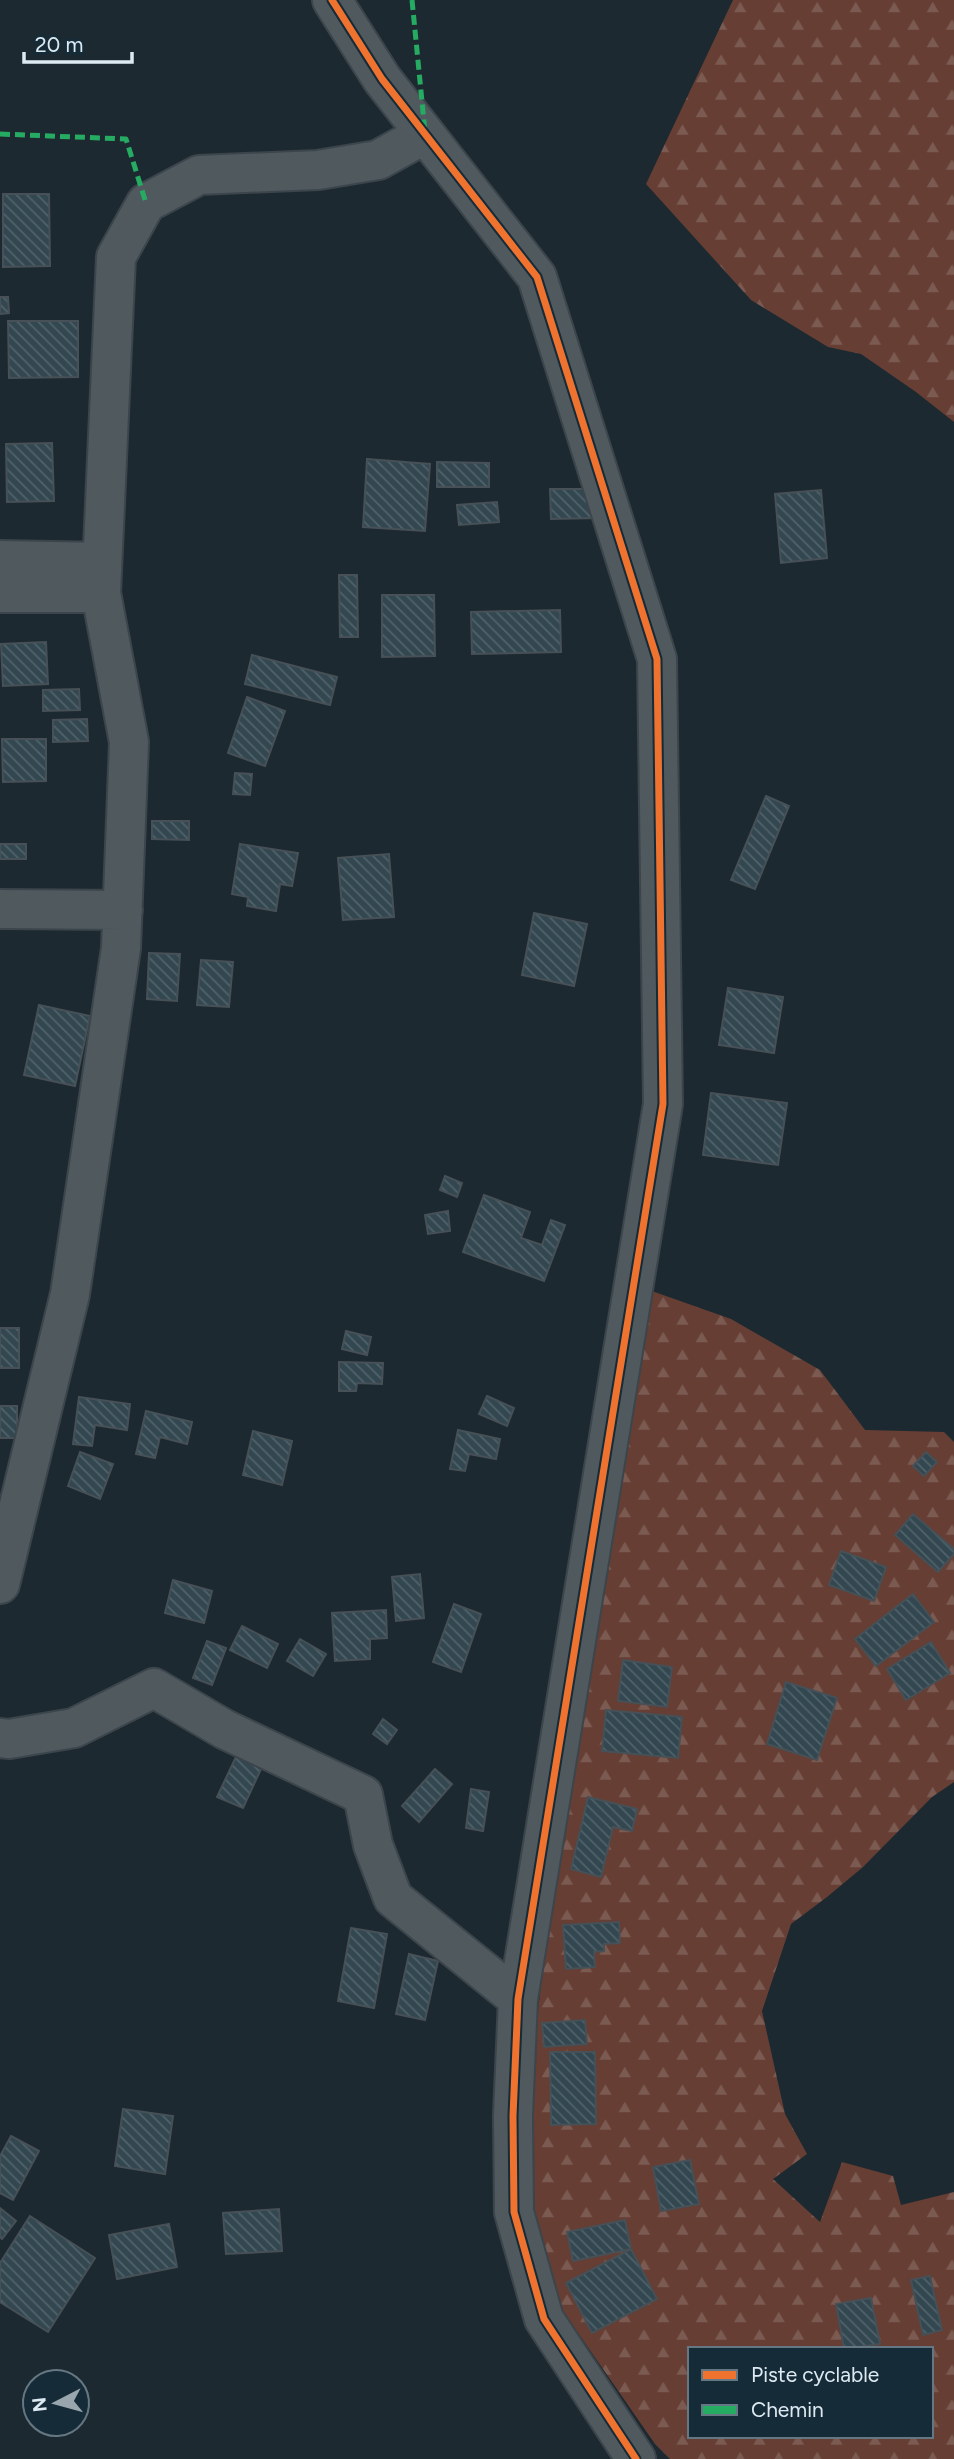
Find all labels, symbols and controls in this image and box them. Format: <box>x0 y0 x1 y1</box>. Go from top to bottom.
scale bar <box>24 21 133 65</box>
text: 20 m <box>35 32 83 57</box>
legend <box>688 2347 933 2438</box>
text: Piste cyclable <box>751 2362 879 2387</box>
north arrow <box>21 2368 91 2438</box>
text: N <box>27 2396 52 2413</box>
text: Chemin <box>751 2397 824 2422</box>

